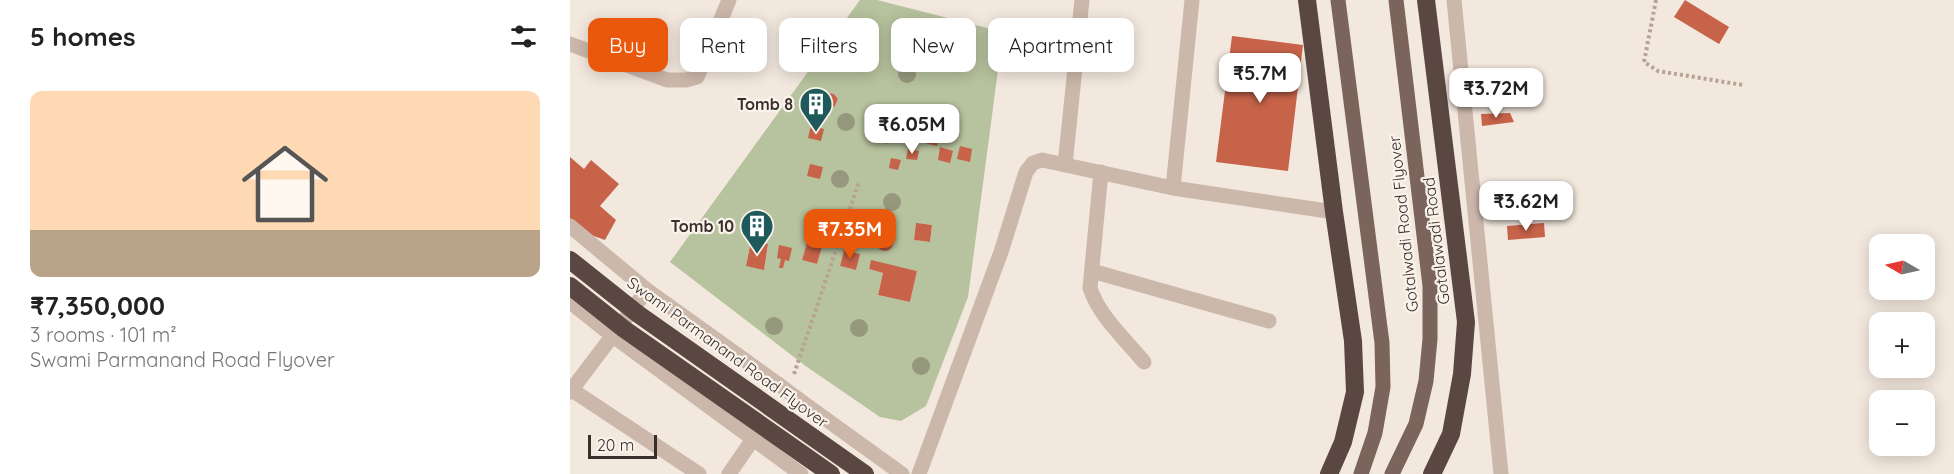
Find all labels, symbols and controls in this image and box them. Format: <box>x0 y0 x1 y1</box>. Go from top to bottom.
chip: Buy <box>588 18 668 72</box>
chip: Rent <box>680 18 767 72</box>
chip: Filters <box>779 18 879 72</box>
chip: New <box>891 18 976 72</box>
chip: Apartment <box>988 18 1134 72</box>
text: 5 homes <box>30 20 136 53</box>
icon: filters <box>507 20 540 53</box>
pin: ₹5.7M <box>1218 53 1302 104</box>
text: ₹5.7M <box>1233 60 1287 85</box>
pin: ₹3.72M <box>1447 68 1545 119</box>
text: ₹3.72M <box>1463 75 1529 100</box>
building icon: Tomb 8 <box>798 86 834 133</box>
place label: Tomb 8 <box>737 94 793 114</box>
pin: ₹6.05M <box>863 104 961 155</box>
text: ₹6.05M <box>878 111 946 136</box>
icon: home <box>231 130 339 238</box>
street label: Gotalwadi Road Flyover <box>1384 135 1422 313</box>
street label: Gotalawadi Road <box>1418 176 1454 306</box>
pin: ₹3.62M <box>1477 181 1575 232</box>
text: ₹3.62M <box>1493 188 1559 213</box>
building icon: Tomb 10 <box>739 208 775 255</box>
pin: ₹7.35M <box>801 209 899 260</box>
place label: Tomb 10 <box>671 216 734 236</box>
text: ₹7.35M <box>818 216 882 241</box>
north arrow <box>1869 234 1935 300</box>
map controls <box>1869 234 1935 456</box>
street label: Swami Parmanand Road Flyover <box>624 272 832 432</box>
text: ₹7,350,000 <box>30 289 165 322</box>
button: + <box>1869 312 1935 378</box>
text: 3 rooms · 101 m² <box>30 322 177 347</box>
text: Swami Parmanand Road Flyover <box>30 347 335 372</box>
button: − <box>1869 390 1935 456</box>
scale bar <box>588 432 657 460</box>
text: 20 m <box>597 435 634 455</box>

